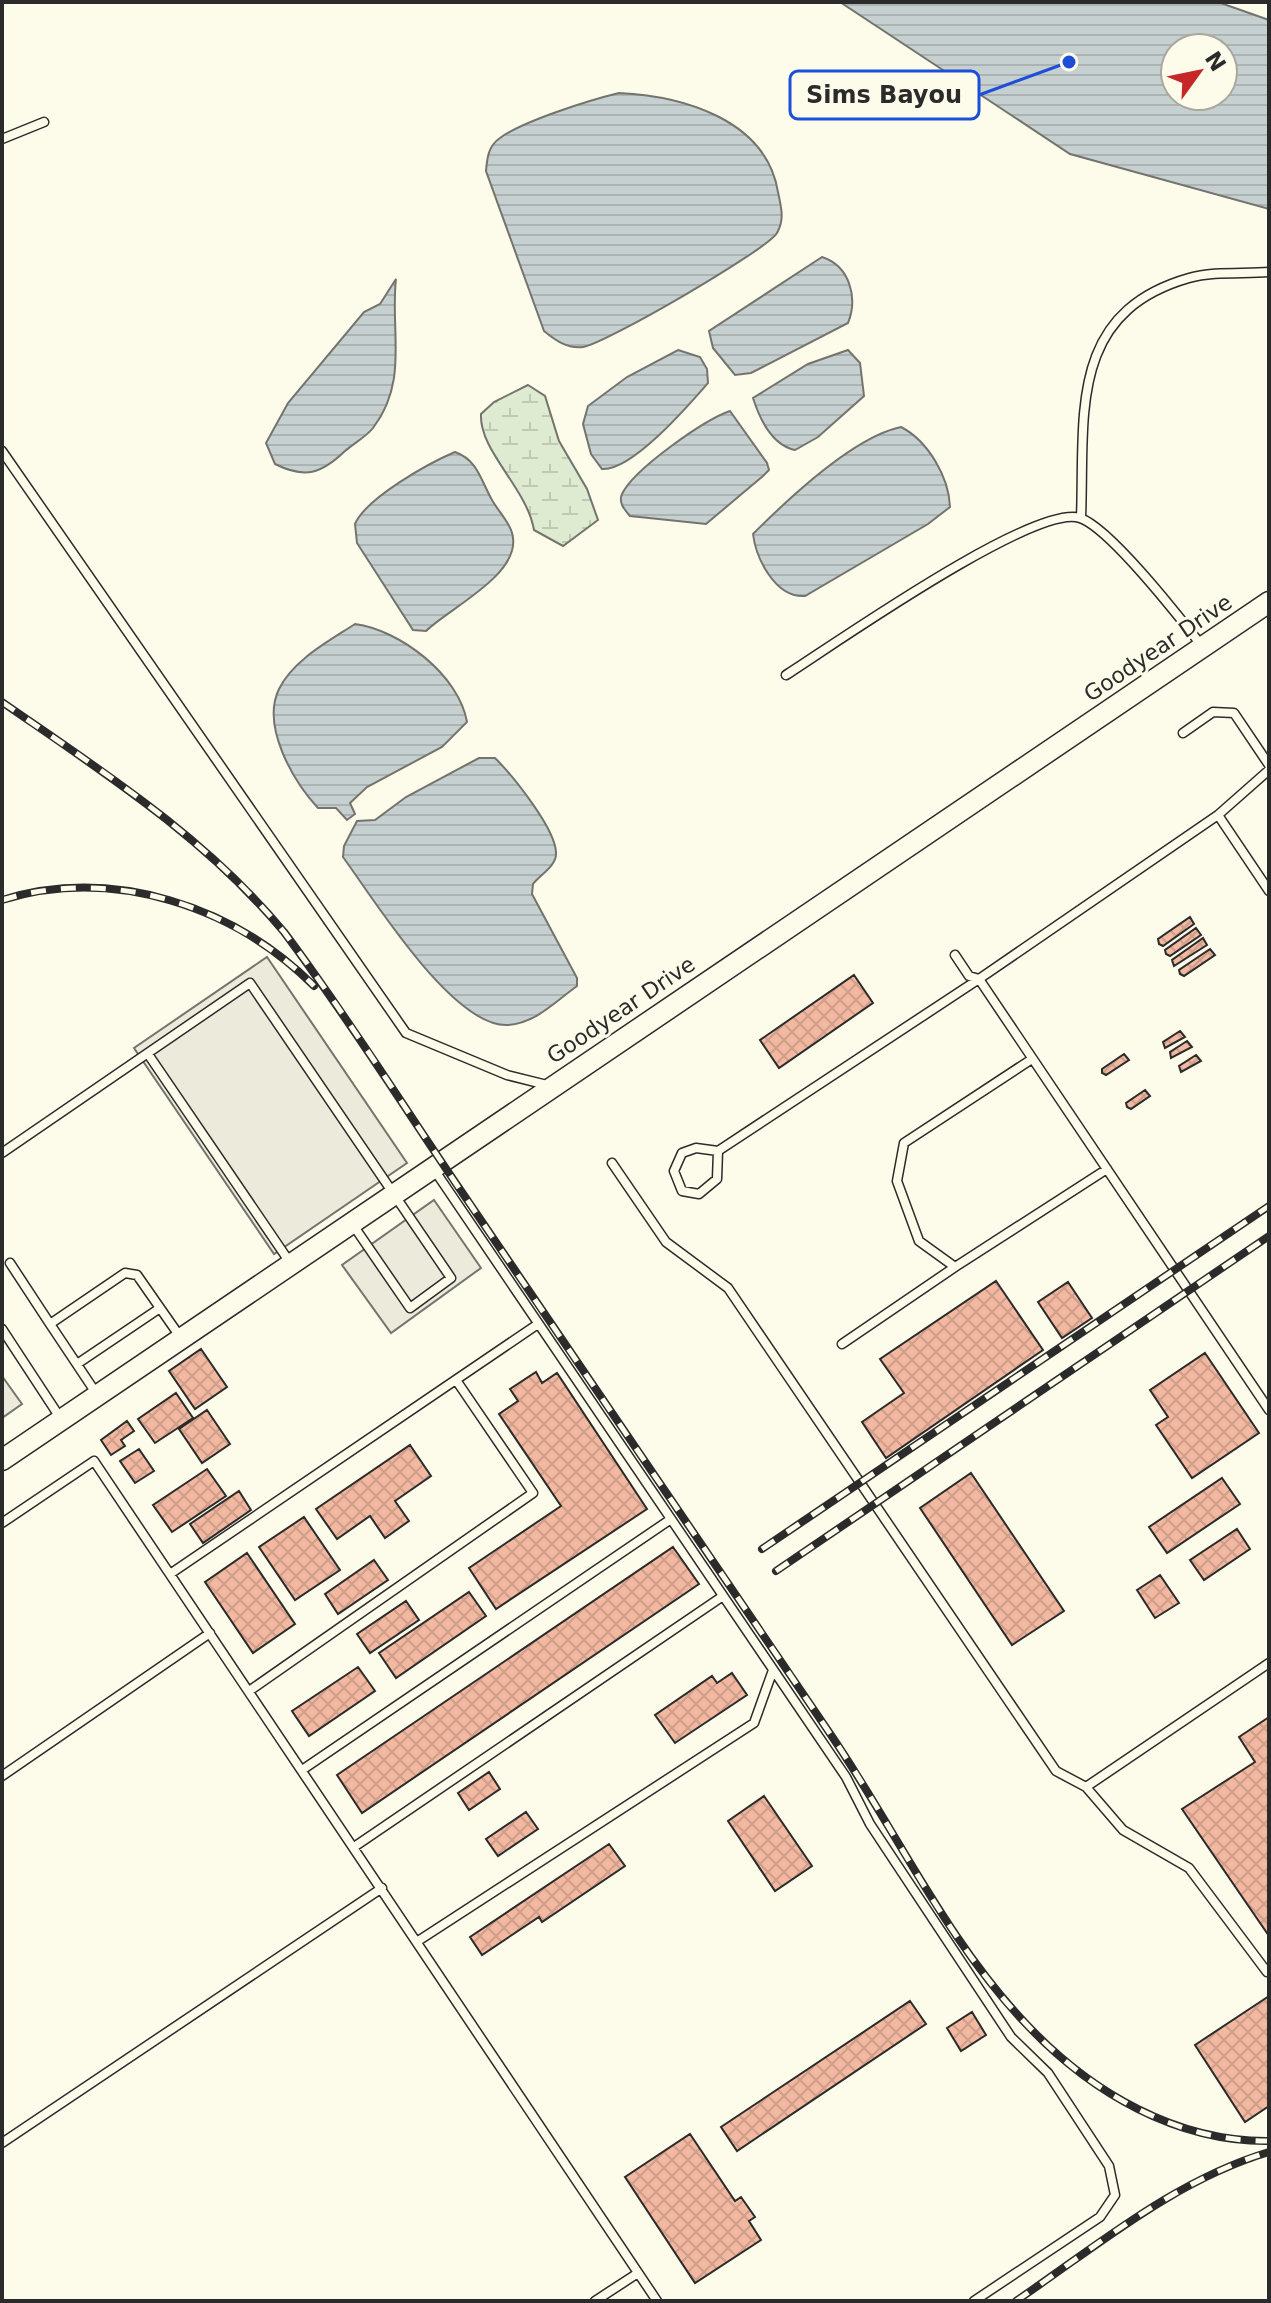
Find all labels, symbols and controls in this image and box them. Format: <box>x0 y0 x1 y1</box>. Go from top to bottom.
north arrow <box>1159 32 1239 112</box>
text: N <box>1200 47 1231 76</box>
callout: Sims Bayou <box>790 71 979 119</box>
text: Sims Bayou <box>806 81 962 109</box>
street label: Goodyear Drive <box>1079 589 1237 707</box>
street label: Goodyear Drive <box>542 951 700 1069</box>

